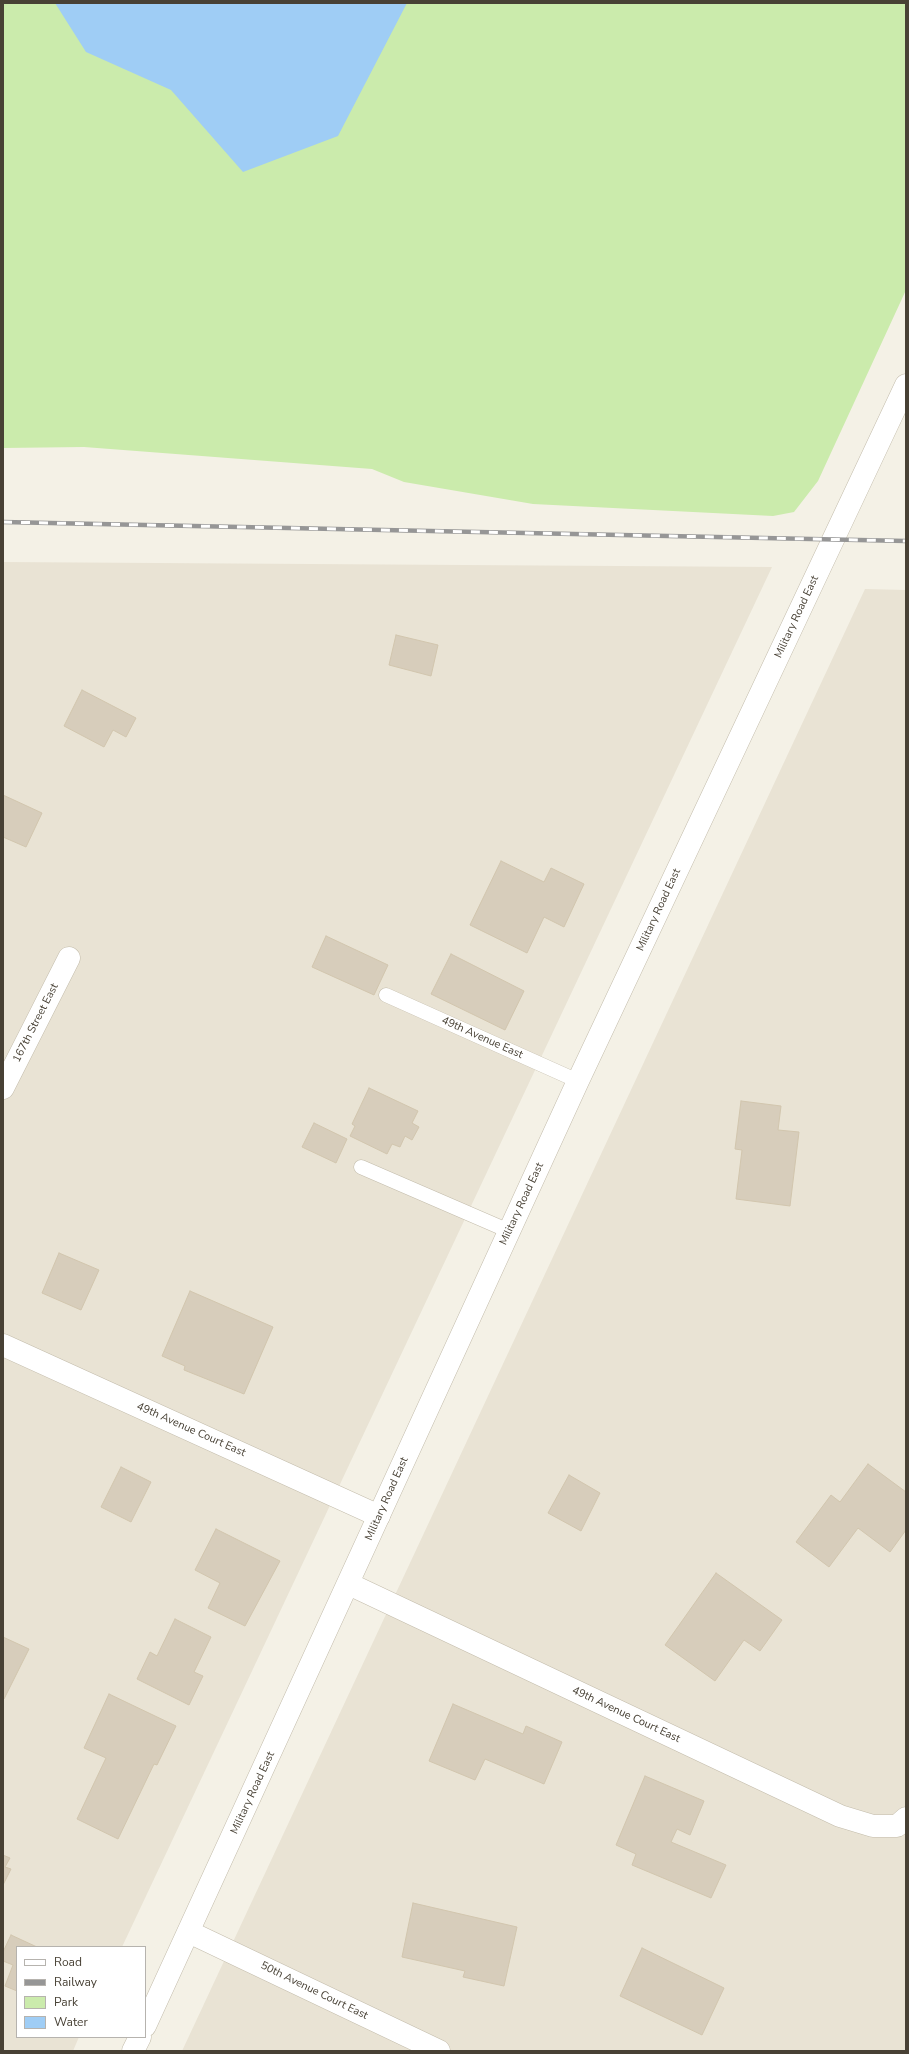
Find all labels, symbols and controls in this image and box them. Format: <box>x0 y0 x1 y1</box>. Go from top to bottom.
street label: Military Road East <box>772 573 822 661</box>
street label: Military Road East <box>634 866 684 954</box>
street label: 167th Street East <box>10 981 62 1065</box>
street label: 49th Avenue East <box>439 1014 525 1062</box>
street label: Military Road East <box>497 1160 547 1248</box>
street label: 49th Avenue Court East <box>134 1400 248 1460</box>
street label: Military Road East <box>363 1455 411 1543</box>
street label: 49th Avenue Court East <box>570 1684 682 1746</box>
street label: Military Road East <box>228 1749 278 1837</box>
legend <box>16 1946 146 2038</box>
text: Road <box>54 1954 82 1970</box>
street label: 50th Avenue Court East <box>258 1959 370 2023</box>
text: Railway <box>54 1974 97 1990</box>
text: Park <box>54 1994 78 2010</box>
text: Water <box>54 2014 88 2030</box>

